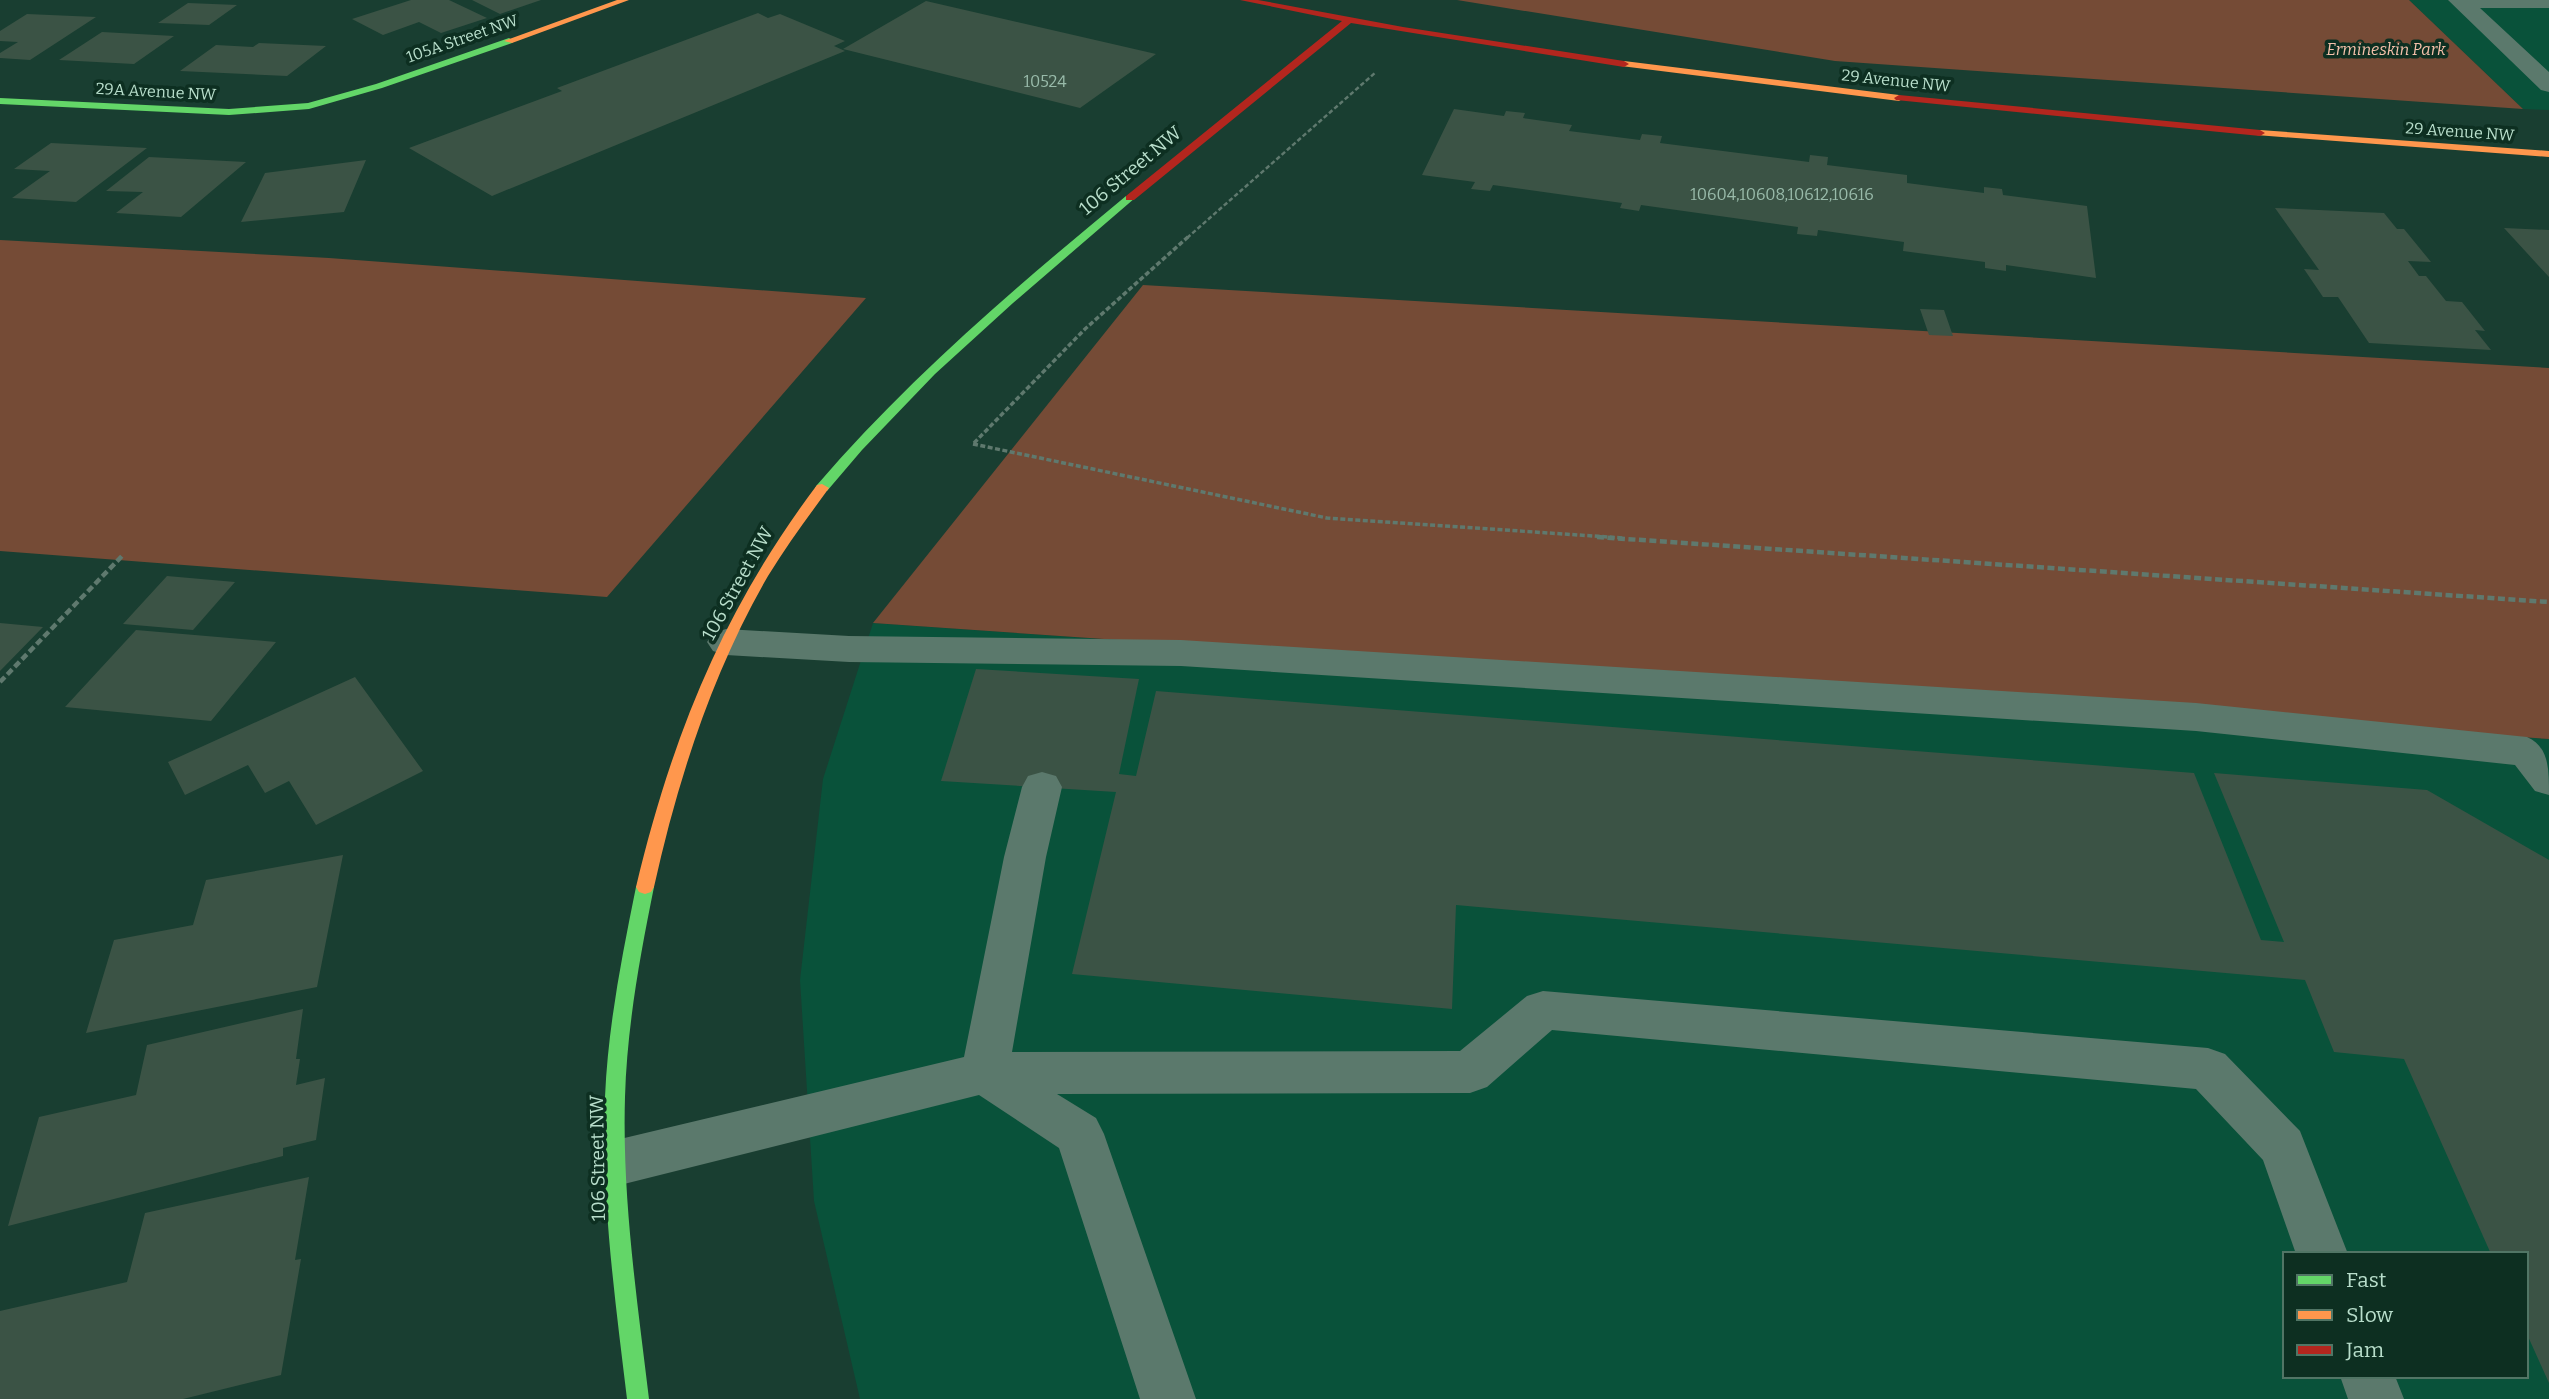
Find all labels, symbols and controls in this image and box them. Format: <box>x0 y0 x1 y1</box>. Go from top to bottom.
street label: 105A Street NW <box>404 10 521 66</box>
park label: Ermineskin Park <box>2326 40 2446 59</box>
street label: 29 Avenue NW <box>1841 65 1952 96</box>
house number: 10524 <box>1023 72 1067 91</box>
street label: 29A Avenue NW <box>95 79 217 104</box>
street label: 29 Avenue NW <box>2405 118 2516 145</box>
street label: 106 Street NW <box>1075 121 1187 220</box>
house number: 10604,10608,10612,10616 <box>1690 185 1874 204</box>
street label: 106 Street NW <box>697 522 778 644</box>
street label: 106 Street NW <box>585 1094 610 1221</box>
legend <box>2283 1252 2528 1378</box>
text: Fast <box>2346 1267 2387 1293</box>
text: Slow <box>2346 1302 2393 1328</box>
text: Jam <box>2345 1337 2384 1363</box>

